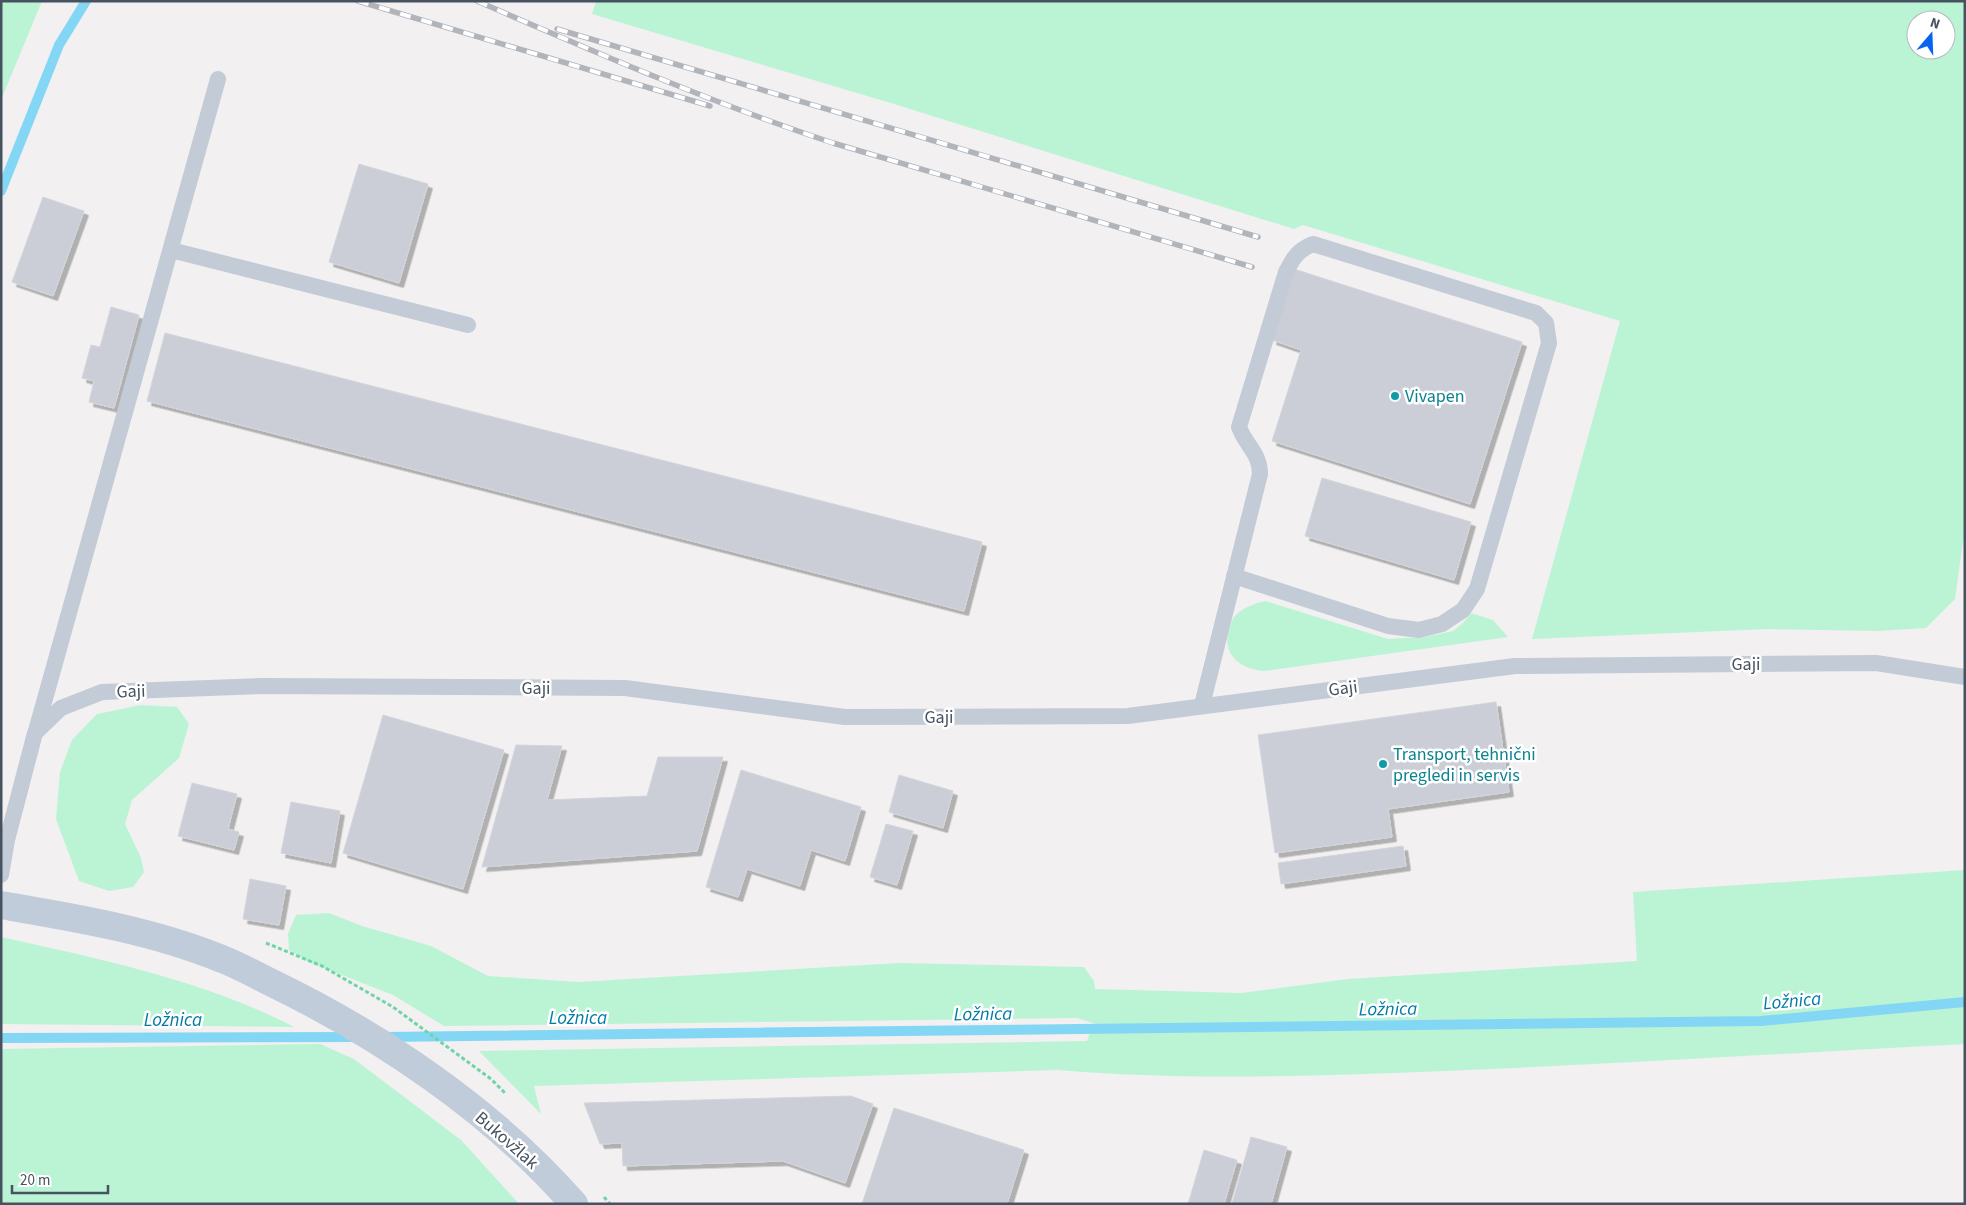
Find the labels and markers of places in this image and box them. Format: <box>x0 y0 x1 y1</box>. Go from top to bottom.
place label: Vivapen <box>1405 384 1465 409</box>
marker: Vivapen <box>1389 390 1401 402</box>
place label: Transport, tehnični pregledi in servis <box>1393 742 1536 788</box>
marker: Transport, tehnični pregledi in servis <box>1377 758 1389 770</box>

